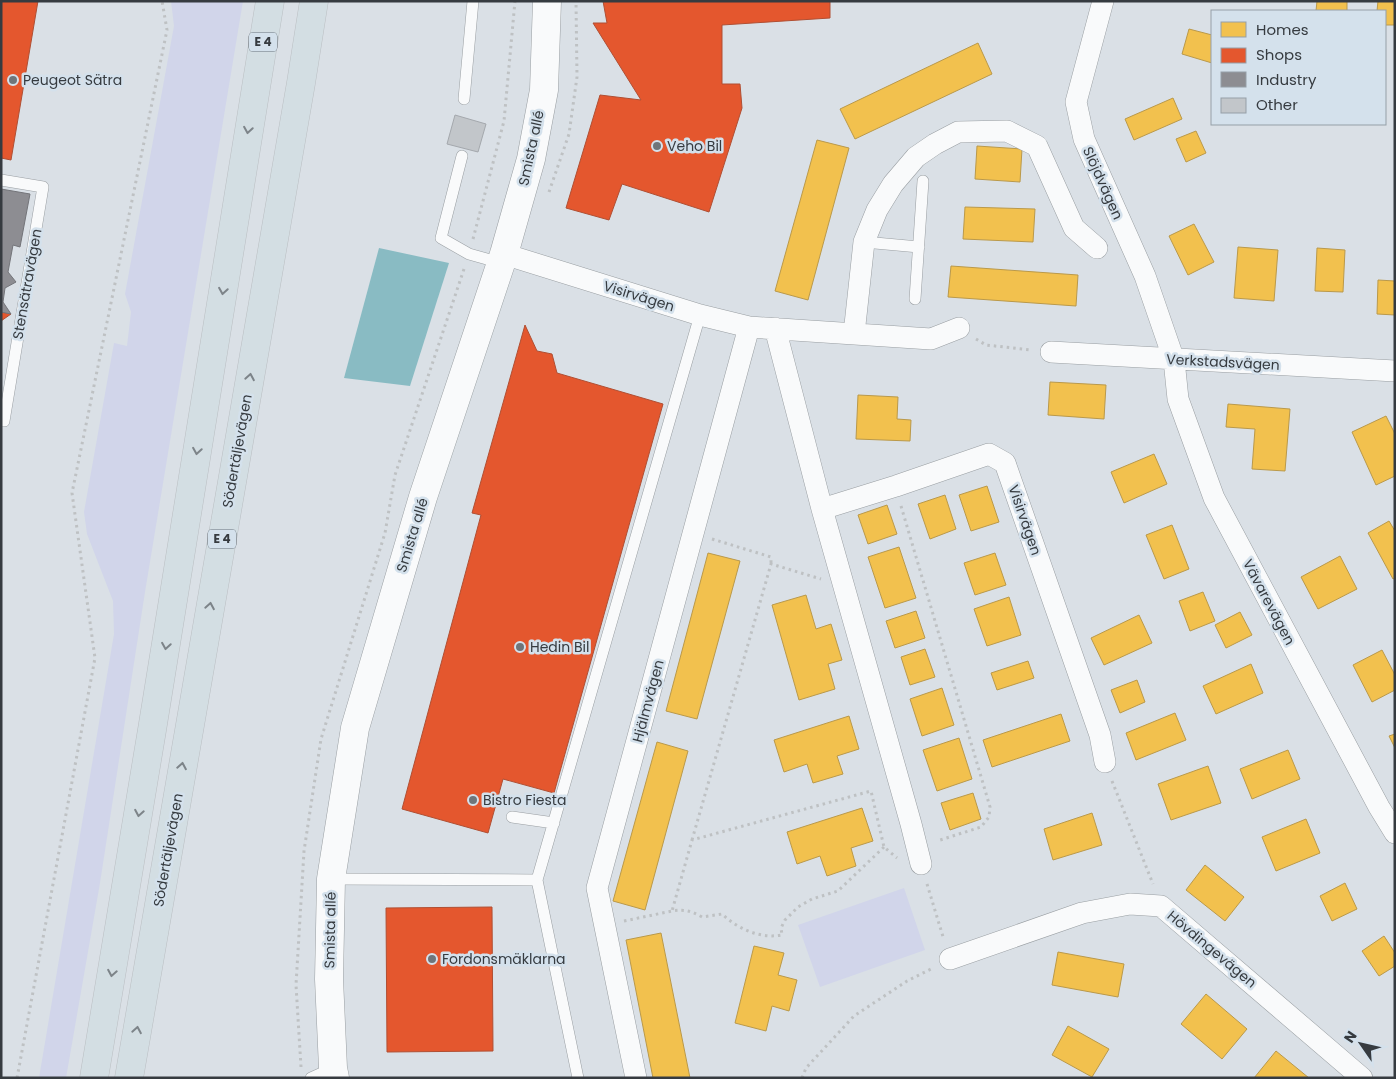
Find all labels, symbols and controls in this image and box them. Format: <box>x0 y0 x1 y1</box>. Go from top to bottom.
legend <box>1211 10 1386 125</box>
text: Homes <box>1256 19 1309 40</box>
road number: E 4 <box>249 32 277 52</box>
text: Shops <box>1256 44 1302 65</box>
text: Industry <box>1256 69 1317 90</box>
place label: Peugeot Sätra <box>23 70 122 90</box>
marker: Peugeot Sätra <box>7 74 19 86</box>
text: Other <box>1256 94 1298 115</box>
street label: Smista allé <box>513 108 549 188</box>
one-way arrow <box>244 126 254 134</box>
place label: Veho Bil <box>667 136 722 156</box>
marker: Veho Bil <box>651 140 663 152</box>
street label: Slöjdvägen <box>1078 143 1128 223</box>
street label: Stensätravägen <box>7 227 47 341</box>
street label: Visirvägen <box>601 276 677 316</box>
one-way arrow <box>218 286 228 295</box>
street label: Verkstadsvägen <box>1166 349 1280 375</box>
one-way arrow <box>244 372 254 381</box>
street label: Södertäljevägen <box>217 393 257 509</box>
one-way arrow <box>192 447 203 455</box>
street label: Visirvägen <box>1004 482 1046 558</box>
street label: Smista allé <box>391 495 433 575</box>
road number: E 4 <box>208 530 236 548</box>
street label: Vävarevägen <box>1238 556 1300 648</box>
one-way arrow <box>205 601 215 610</box>
place label: Hedin Bil <box>530 637 589 657</box>
marker: Hedin Bil <box>514 641 526 653</box>
one-way arrow <box>161 642 171 650</box>
street label: Hjälmvägen <box>627 657 669 745</box>
one-way arrow <box>177 762 187 770</box>
place label: Bistro Fiesta <box>483 790 566 810</box>
street label: Södertäljevägen <box>148 792 188 908</box>
marker: Bistro Fiesta <box>467 794 479 806</box>
one-way arrow <box>134 809 144 817</box>
street label: Smista allé <box>319 891 341 969</box>
street label: Hövdingevägen <box>1163 906 1261 992</box>
place label: Fordonsmäklarna <box>442 949 566 969</box>
marker: Fordonsmäklarna <box>426 953 438 965</box>
one-way arrow <box>107 969 117 978</box>
north arrow <box>1336 1019 1386 1069</box>
one-way arrow <box>132 1025 142 1034</box>
text: N <box>1339 1027 1361 1047</box>

